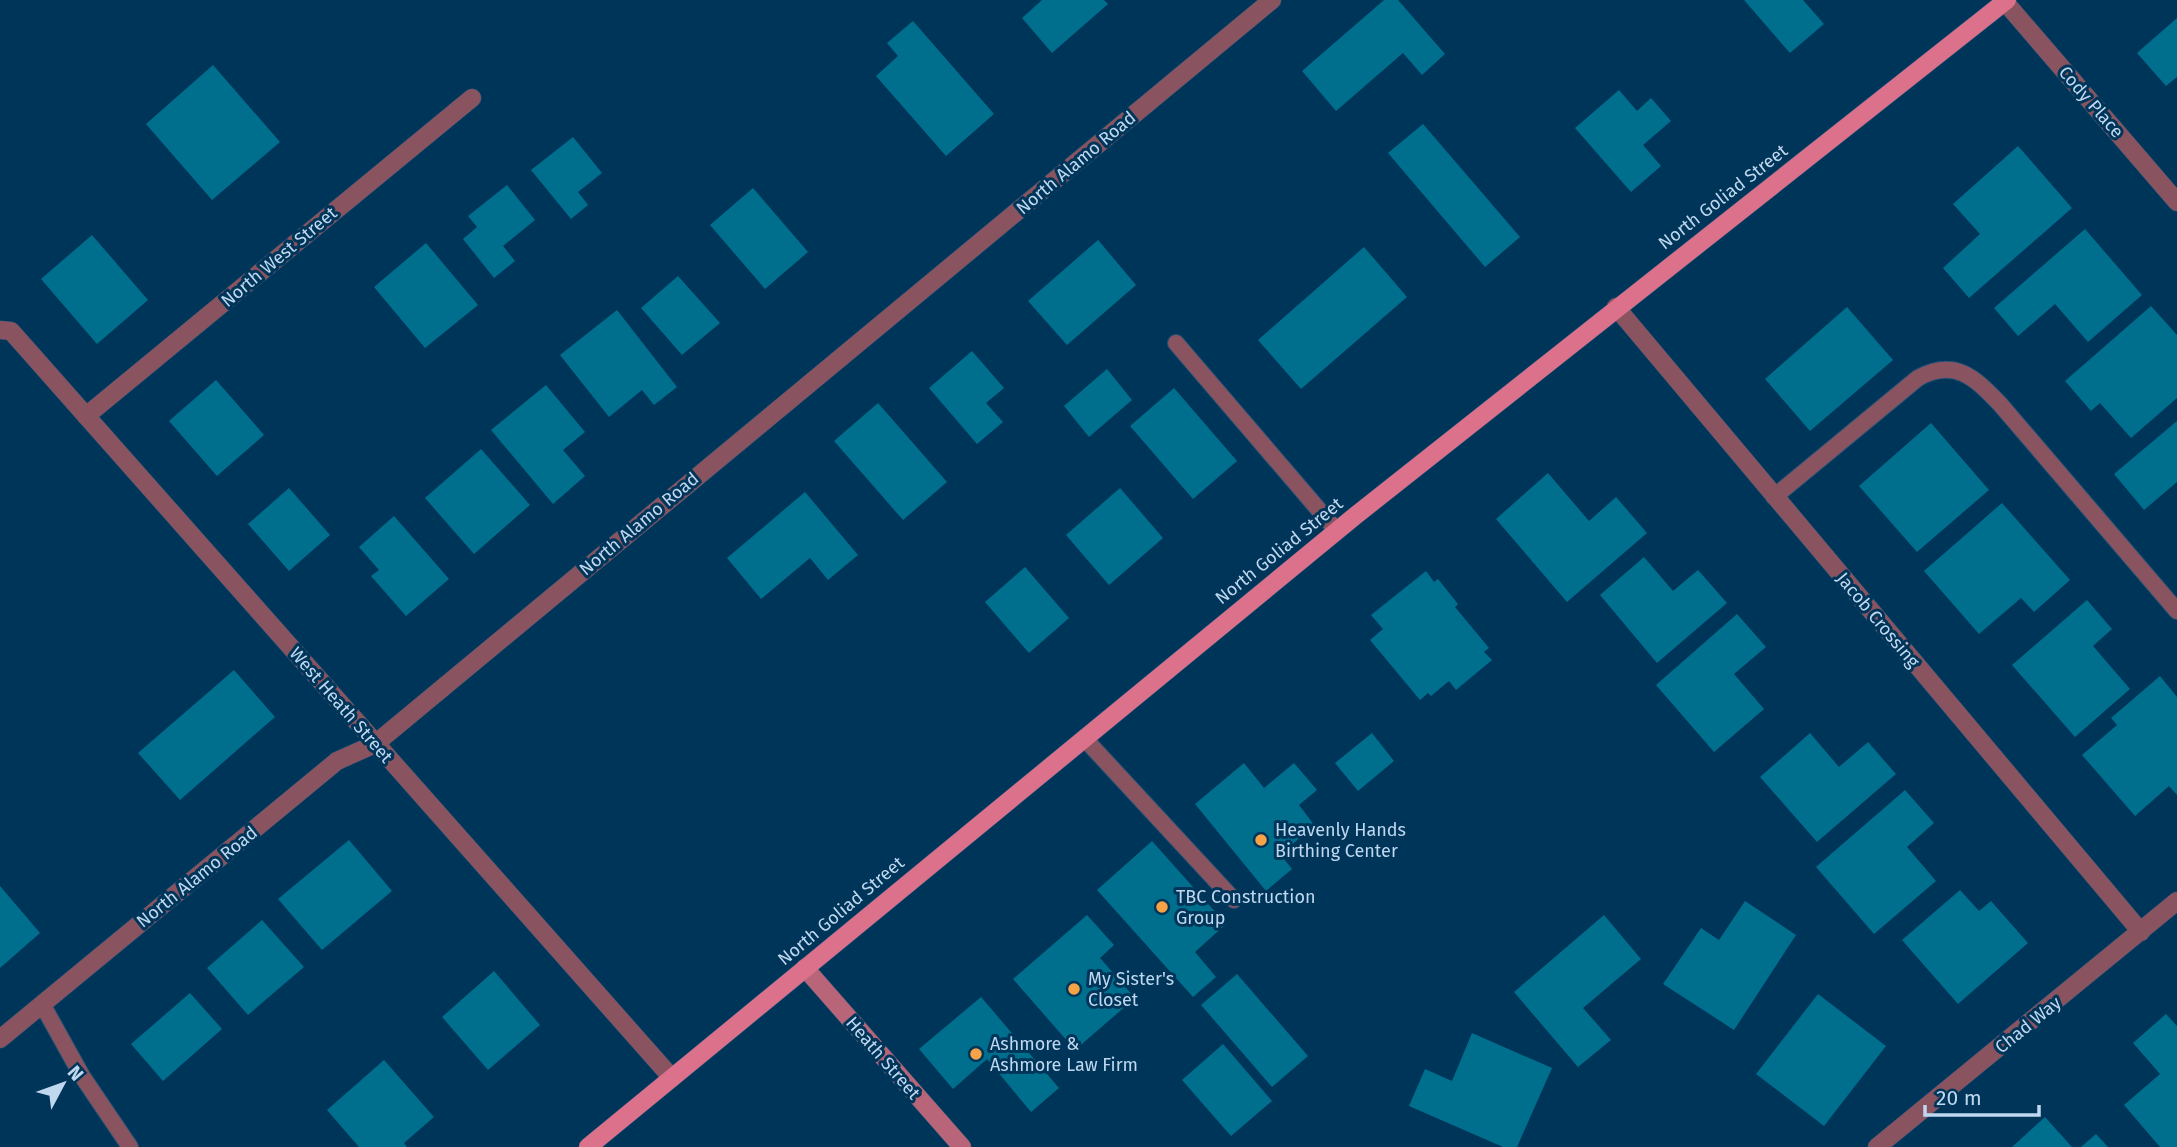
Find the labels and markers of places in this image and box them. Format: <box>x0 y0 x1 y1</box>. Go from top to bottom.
place label: Heavenly Hands Birthing Center <box>1275 819 1406 862</box>
marker: Heavenly Hands Birthing Center <box>1253 832 1269 848</box>
place label: TBC Construction Group <box>1176 886 1315 929</box>
marker: TBC Construction Group <box>1154 899 1170 915</box>
place label: My Sister's Closet <box>1088 968 1174 1011</box>
marker: My Sister's Closet <box>1066 981 1082 997</box>
place label: Ashmore & Ashmore Law Firm <box>990 1033 1138 1076</box>
marker: Ashmore & Ashmore Law Firm <box>968 1046 984 1062</box>

